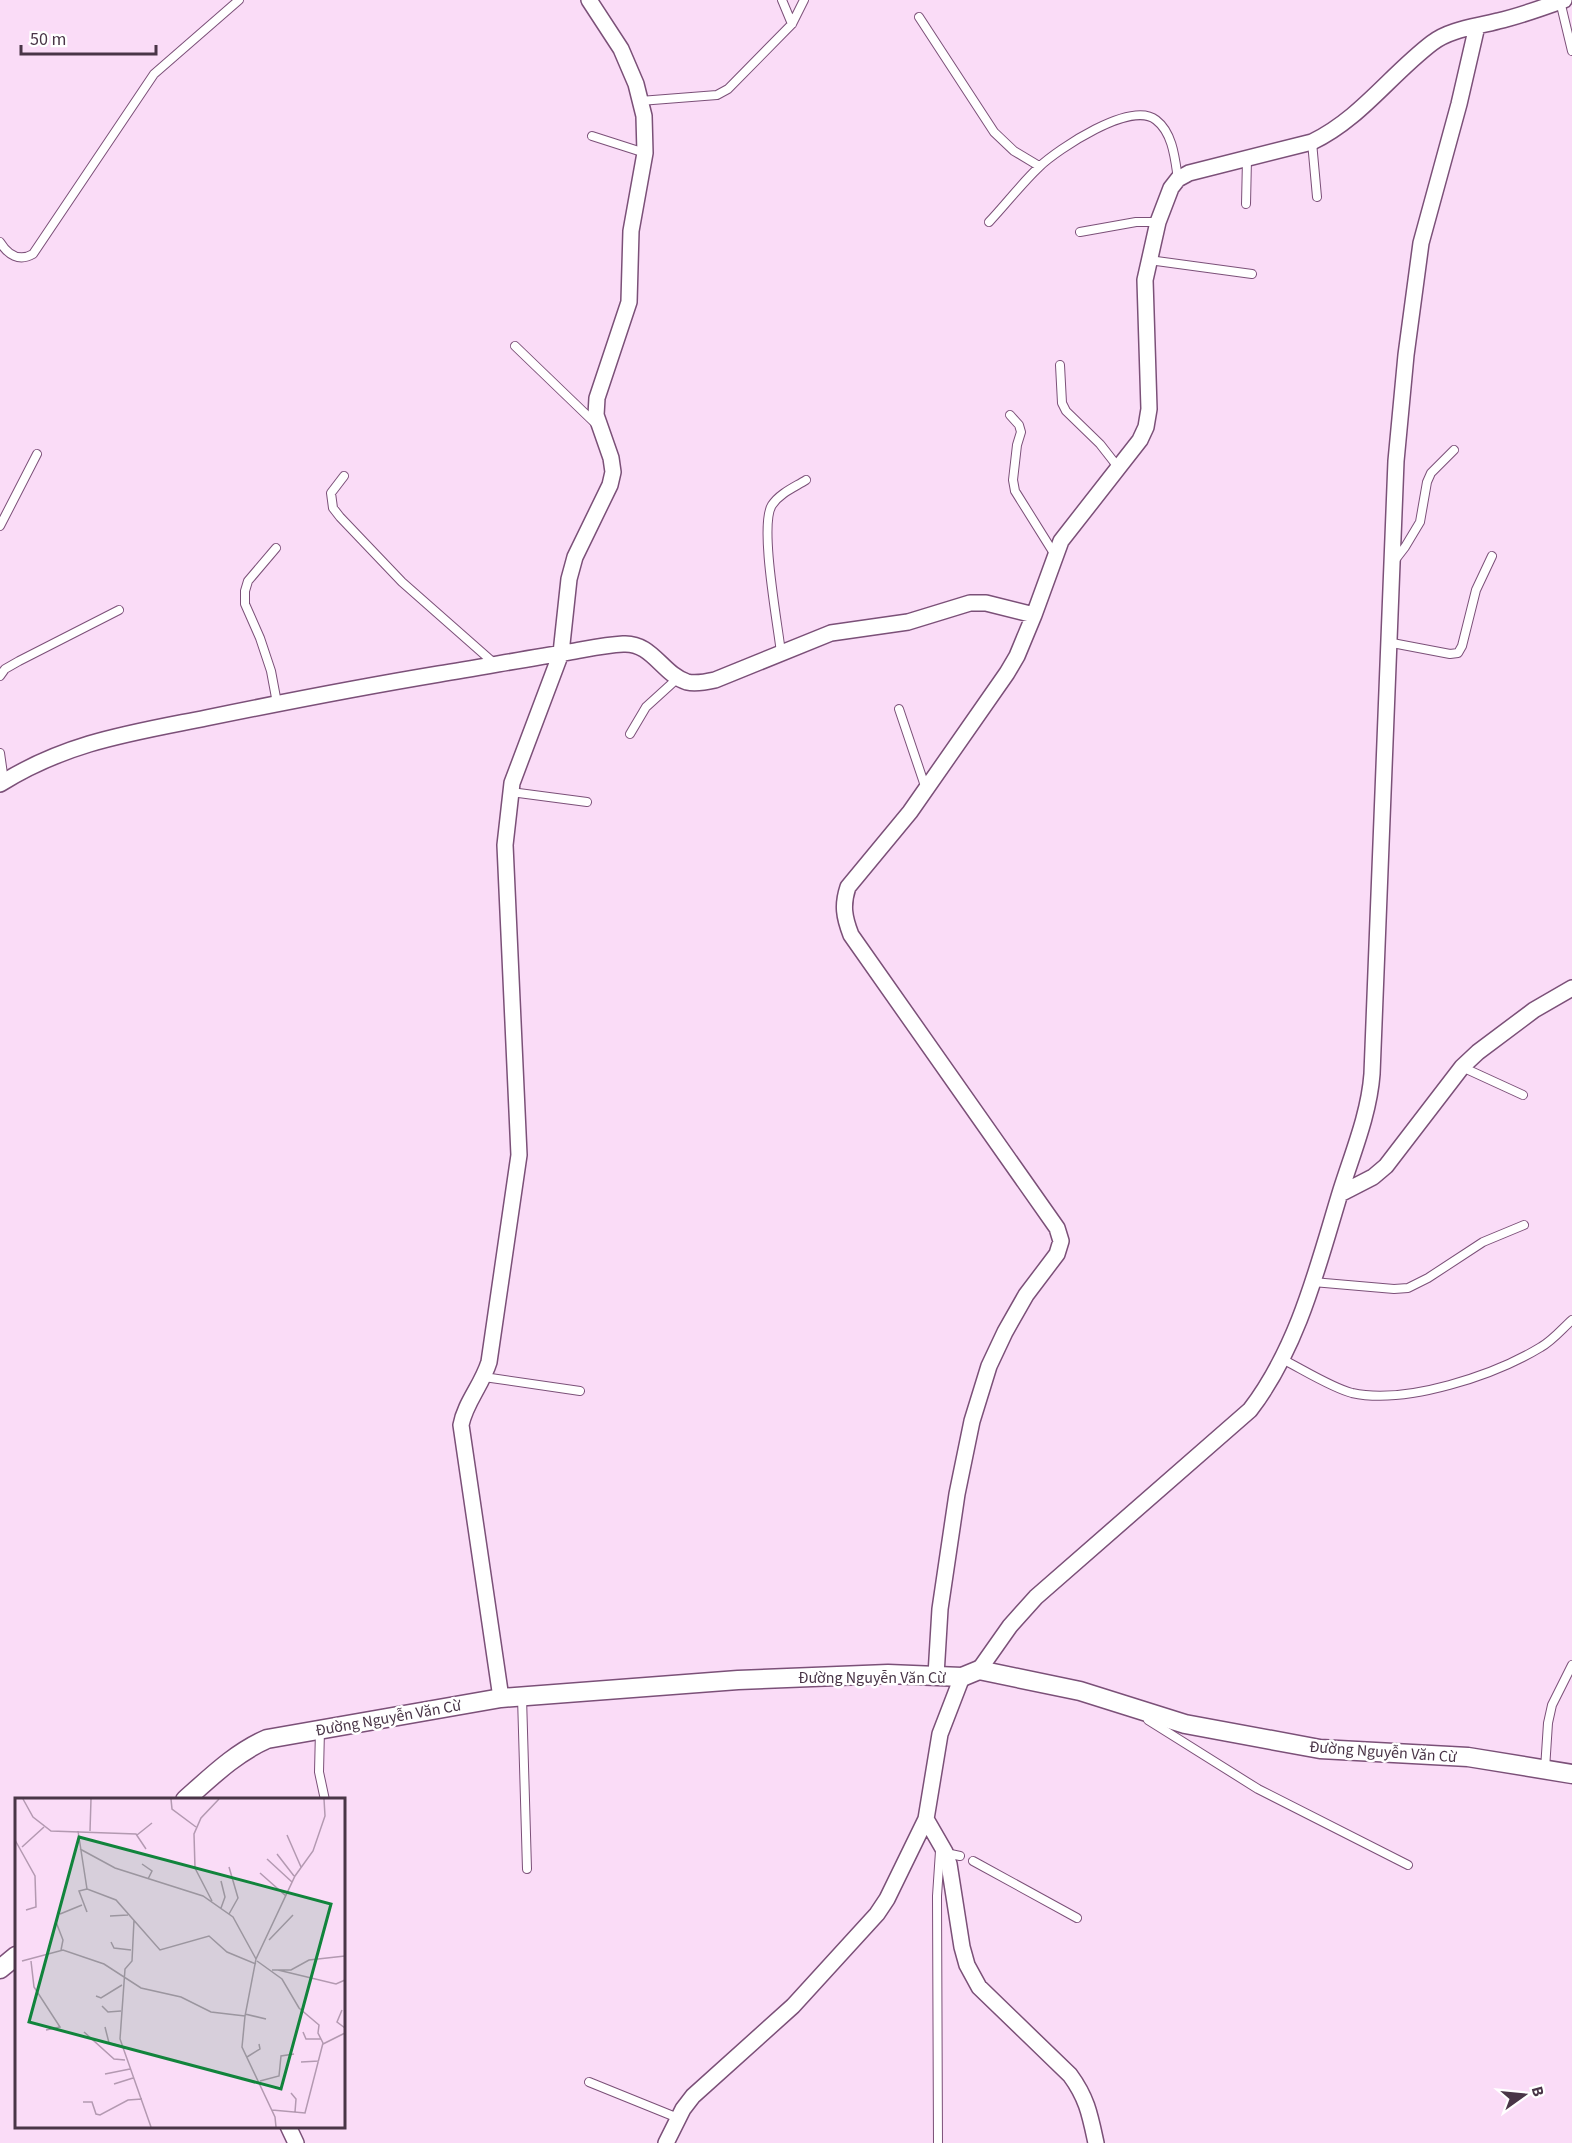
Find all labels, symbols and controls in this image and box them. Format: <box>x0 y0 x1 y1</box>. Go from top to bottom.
scale bar <box>21 18 156 56</box>
text: 50 m <box>30 27 66 52</box>
street label: Đường Nguyễn Văn Cừ <box>798 1667 946 1689</box>
street label: Đường Nguyễn Văn Cừ <box>314 1694 463 1742</box>
street label: Đường Nguyễn Văn Cừ <box>1309 1736 1458 1768</box>
inset map <box>15 1798 345 2128</box>
north arrow <box>1494 2065 1554 2125</box>
text: B <box>1526 2084 1549 2099</box>

